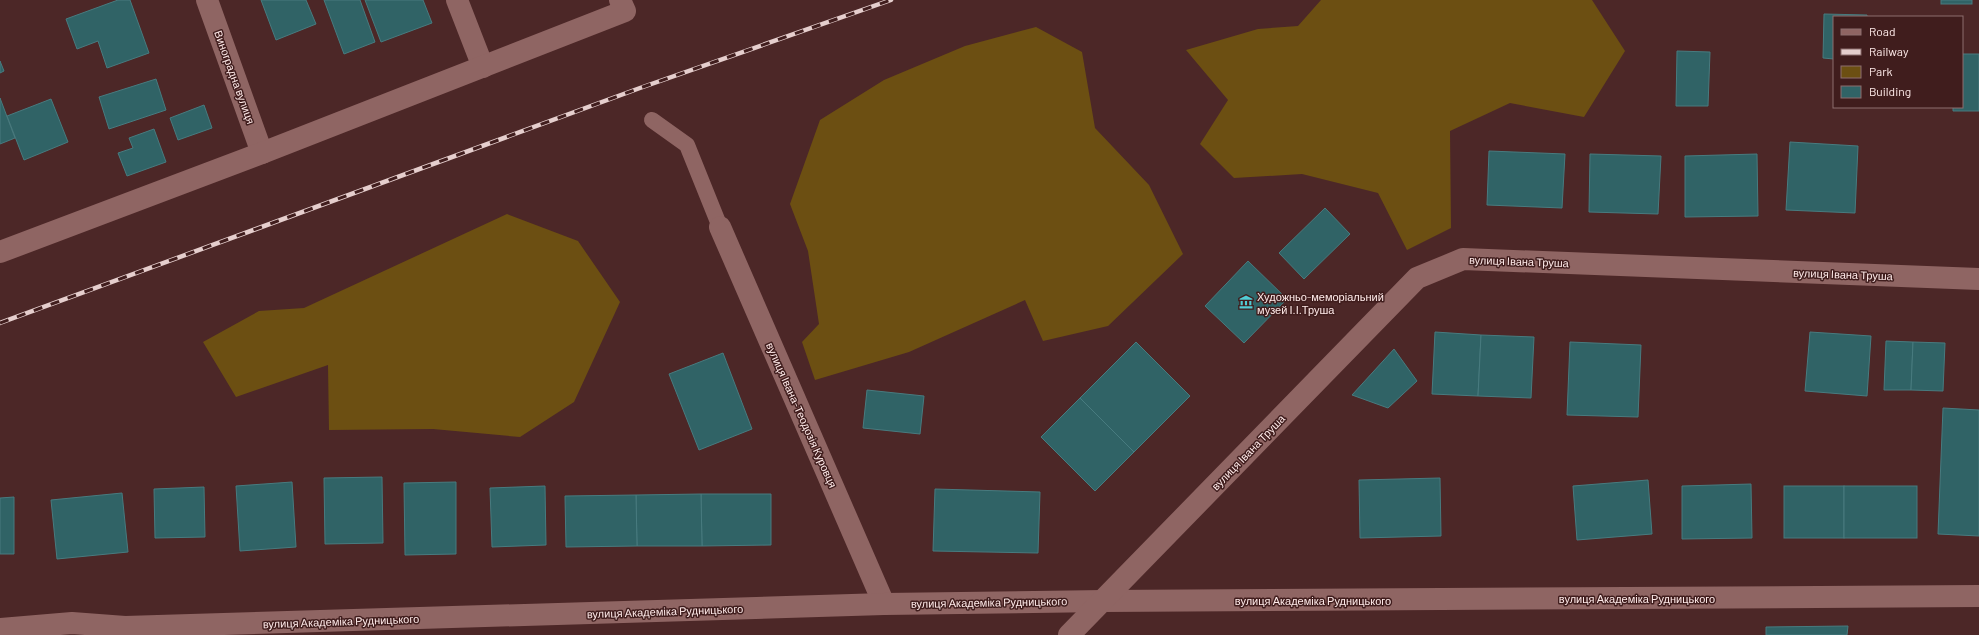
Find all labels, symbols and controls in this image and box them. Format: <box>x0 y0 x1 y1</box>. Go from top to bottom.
legend <box>1833 16 1963 108</box>
text: Road <box>1869 24 1896 38</box>
street label: Виноградна вулиця <box>212 29 258 125</box>
text: Railway <box>1869 44 1909 58</box>
text: Park <box>1869 64 1893 78</box>
text: Building <box>1869 84 1911 98</box>
street label: вулиця Івана Труша <box>1469 253 1570 269</box>
street label: вулиця Івана Труша <box>1793 266 1894 282</box>
place label: Художньо-меморіальний музей І.І.Труша <box>1257 290 1384 316</box>
museum icon: Художньо-меморіальний музей І.І.Труша <box>1238 294 1254 310</box>
street label: вулиця Івана-Теодозія Куровця <box>764 340 840 490</box>
street label: вулиця Івана Труша <box>1209 411 1288 492</box>
street label: вулиця Академіка Рудницького <box>1559 592 1715 605</box>
street label: вулиця Академіка Рудницького <box>911 594 1067 610</box>
street label: вулиця Академіка Рудницького <box>1235 594 1391 607</box>
street label: вулиця Академіка Рудницького <box>587 602 743 620</box>
street label: вулиця Академіка Рудницького <box>263 612 419 630</box>

